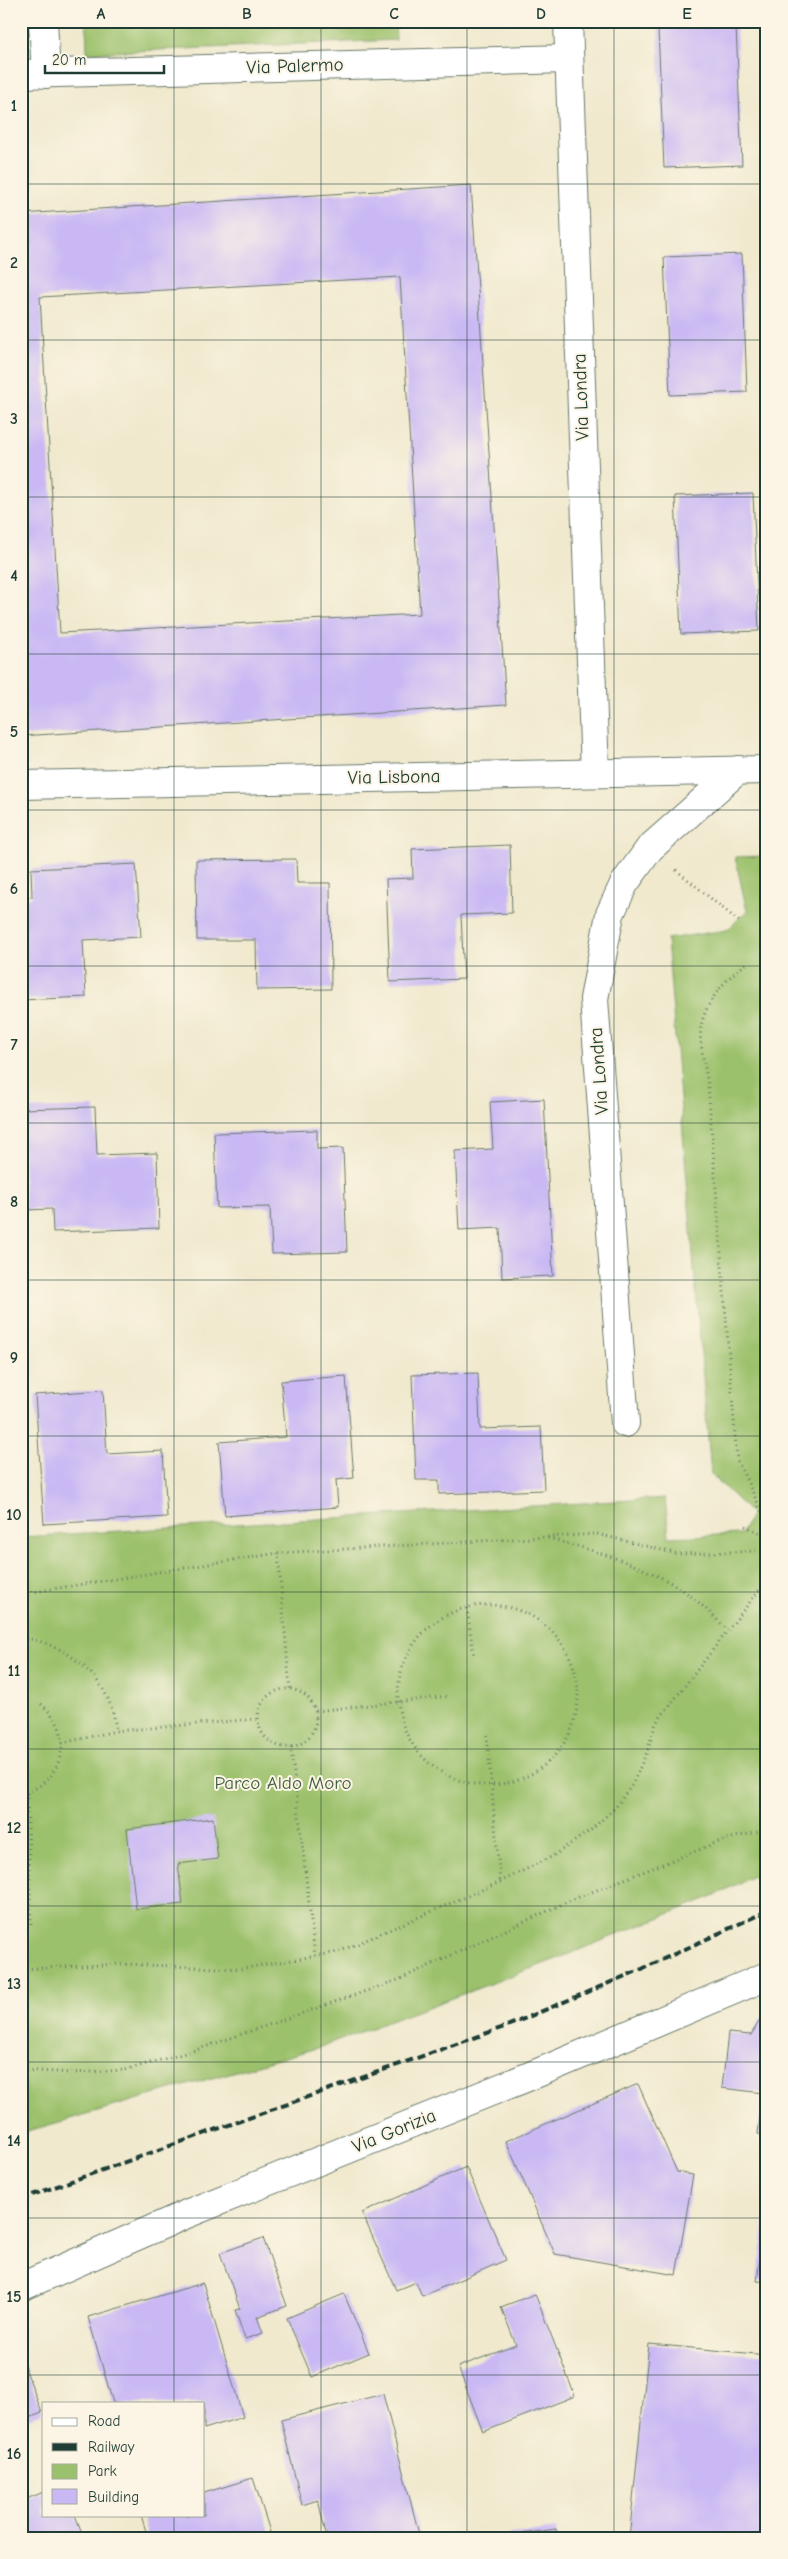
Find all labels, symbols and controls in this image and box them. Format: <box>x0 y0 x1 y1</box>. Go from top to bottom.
text: A <box>97 5 106 23</box>
text: B <box>242 5 252 23</box>
text: C <box>389 5 399 23</box>
text: D <box>536 5 546 23</box>
text: E <box>682 5 692 23</box>
scale bar <box>45 42 164 74</box>
text: 20 m <box>52 51 86 69</box>
street label: Via Palermo <box>246 53 344 79</box>
text: 1 <box>11 97 17 115</box>
text: 2 <box>10 254 18 272</box>
street label: Via Londra <box>568 353 594 441</box>
text: 3 <box>10 410 18 428</box>
text: 4 <box>10 567 18 585</box>
text: 5 <box>10 723 18 741</box>
street label: Via Lisbona <box>347 765 441 789</box>
text: 6 <box>10 880 18 898</box>
street label: Via Londra <box>585 1027 613 1115</box>
text: 7 <box>10 1036 18 1054</box>
text: 8 <box>10 1193 18 1211</box>
text: 9 <box>10 1349 18 1367</box>
text: 10 <box>6 1506 22 1524</box>
text: 11 <box>8 1662 20 1680</box>
park label: Parco Aldo Moro <box>214 1772 352 1794</box>
text: 12 <box>7 1819 21 1837</box>
text: 13 <box>7 1975 21 1993</box>
street label: Via Gorizia <box>349 2104 439 2158</box>
text: 14 <box>7 2132 21 2150</box>
text: 15 <box>7 2288 21 2306</box>
legend <box>42 2402 205 2516</box>
text: Road <box>88 2412 120 2430</box>
text: Railway <box>88 2438 135 2456</box>
text: 16 <box>7 2445 21 2463</box>
text: Park <box>88 2462 117 2480</box>
text: Building <box>88 2488 139 2506</box>

